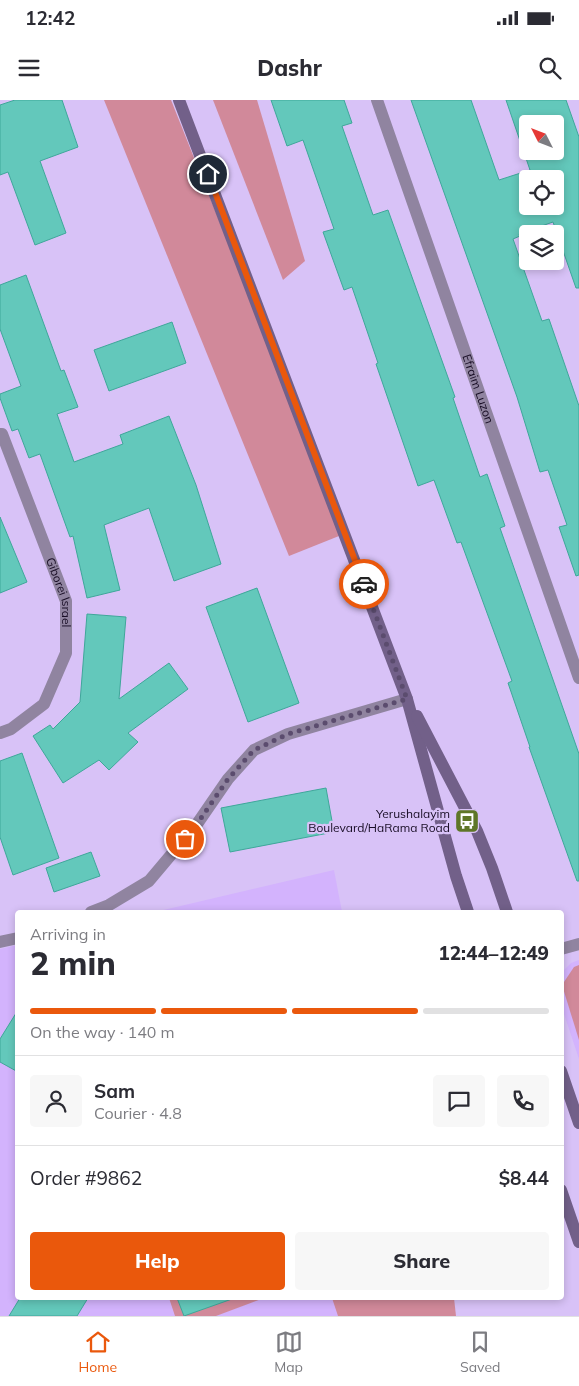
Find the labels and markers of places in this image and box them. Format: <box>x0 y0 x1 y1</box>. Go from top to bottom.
pin <box>187 153 229 195</box>
place label: Yerushalayim Boulevard/HaRama Road <box>308 806 450 835</box>
bus stop icon: Yerushalayim Boulevard/HaRama Road <box>454 808 480 834</box>
pin <box>164 818 206 860</box>

